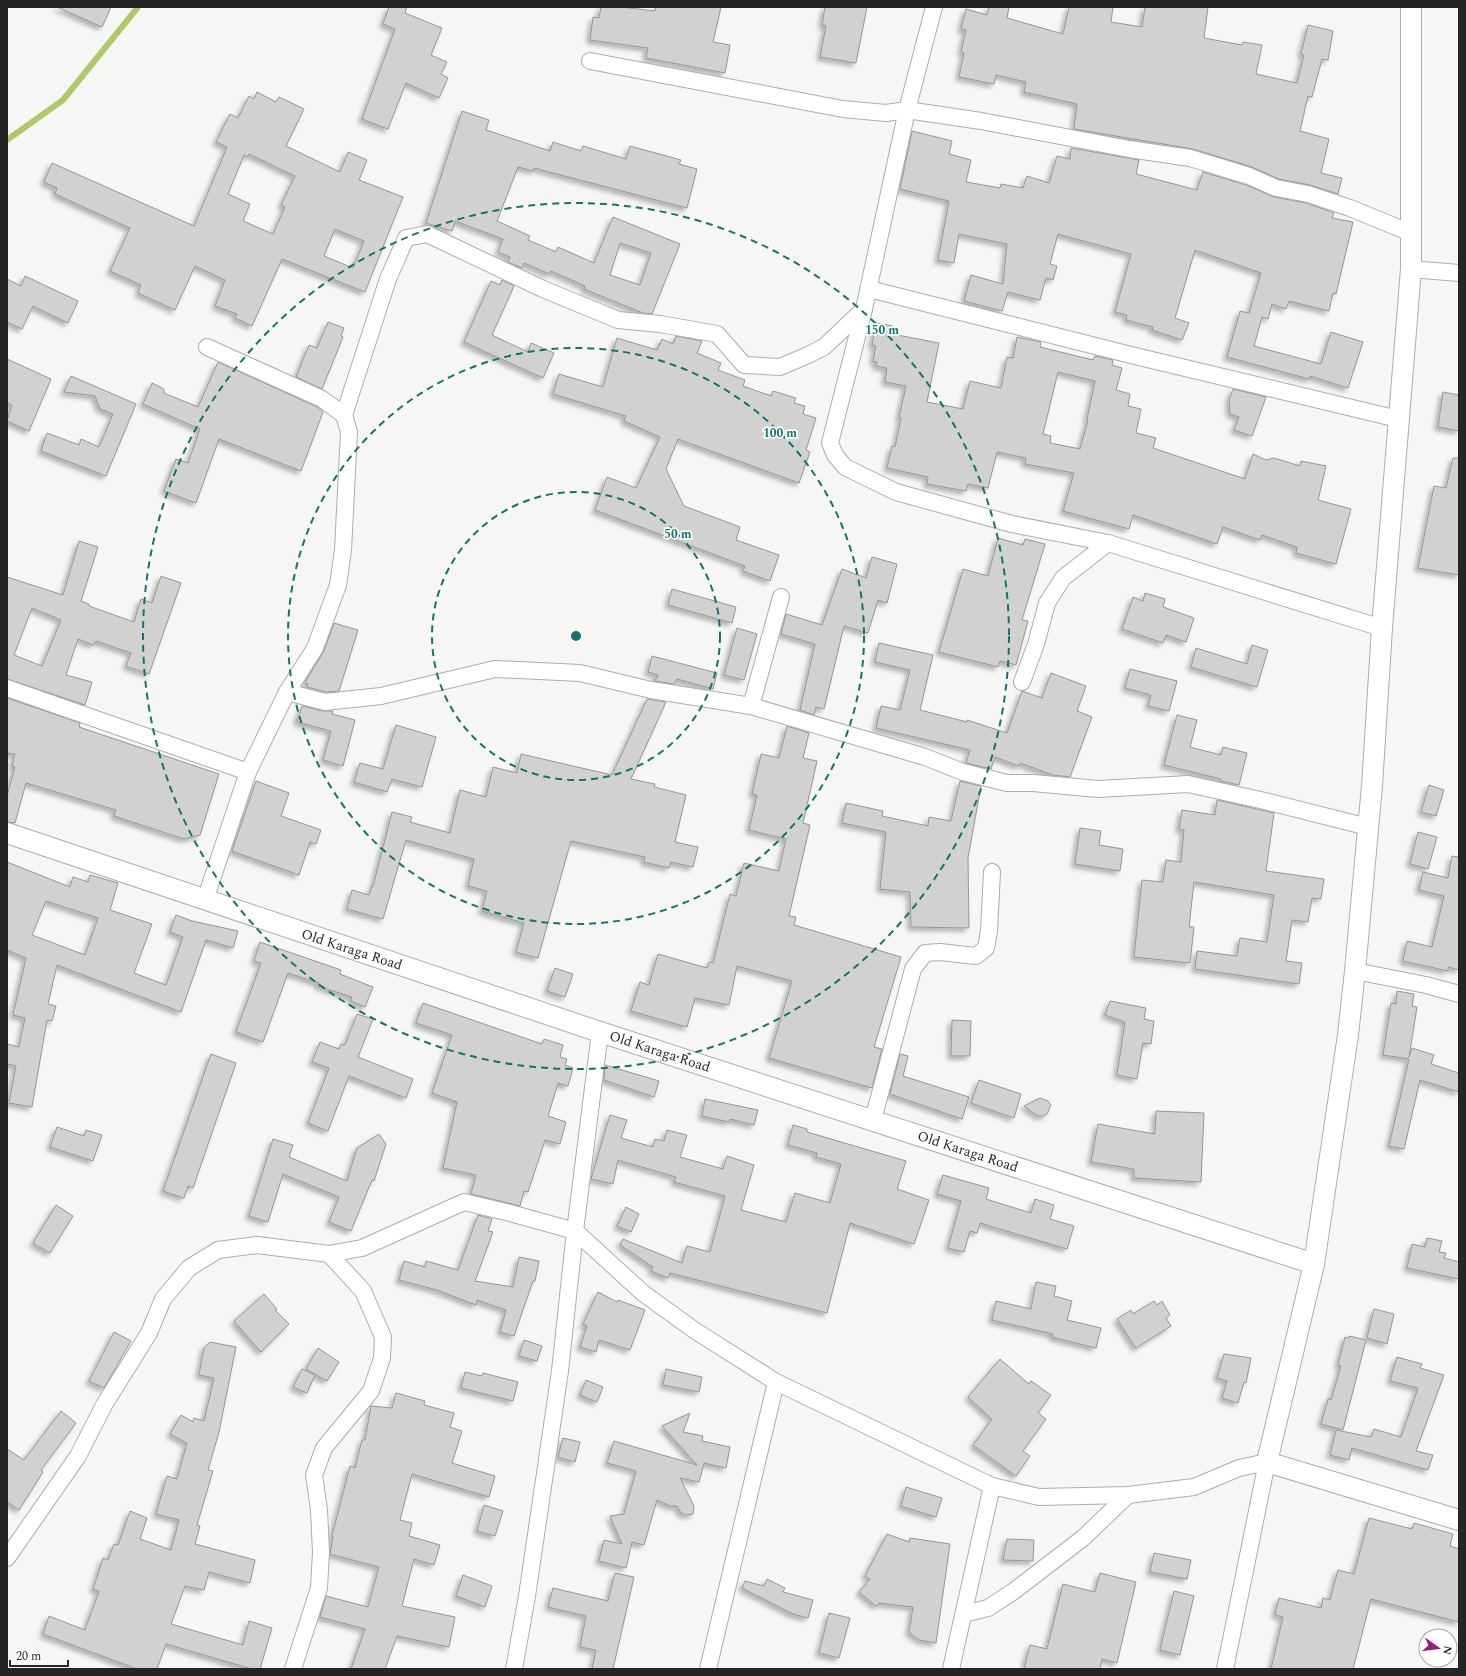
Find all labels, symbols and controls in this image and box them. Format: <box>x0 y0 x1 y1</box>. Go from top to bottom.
text: 150 m <box>865 321 899 340</box>
text: 100 m <box>763 424 797 443</box>
text: 50 m <box>664 525 692 544</box>
centre of rings <box>569 629 583 643</box>
street label: Old Karaga Road <box>299 923 405 976</box>
street label: Old Karaga Road <box>607 1025 713 1078</box>
street label: Old Karaga Road <box>915 1125 1021 1178</box>
north arrow <box>1418 1628 1458 1668</box>
scale bar <box>10 1642 68 1668</box>
text: N <box>1438 1644 1457 1657</box>
text: 20 m <box>16 1647 41 1666</box>

